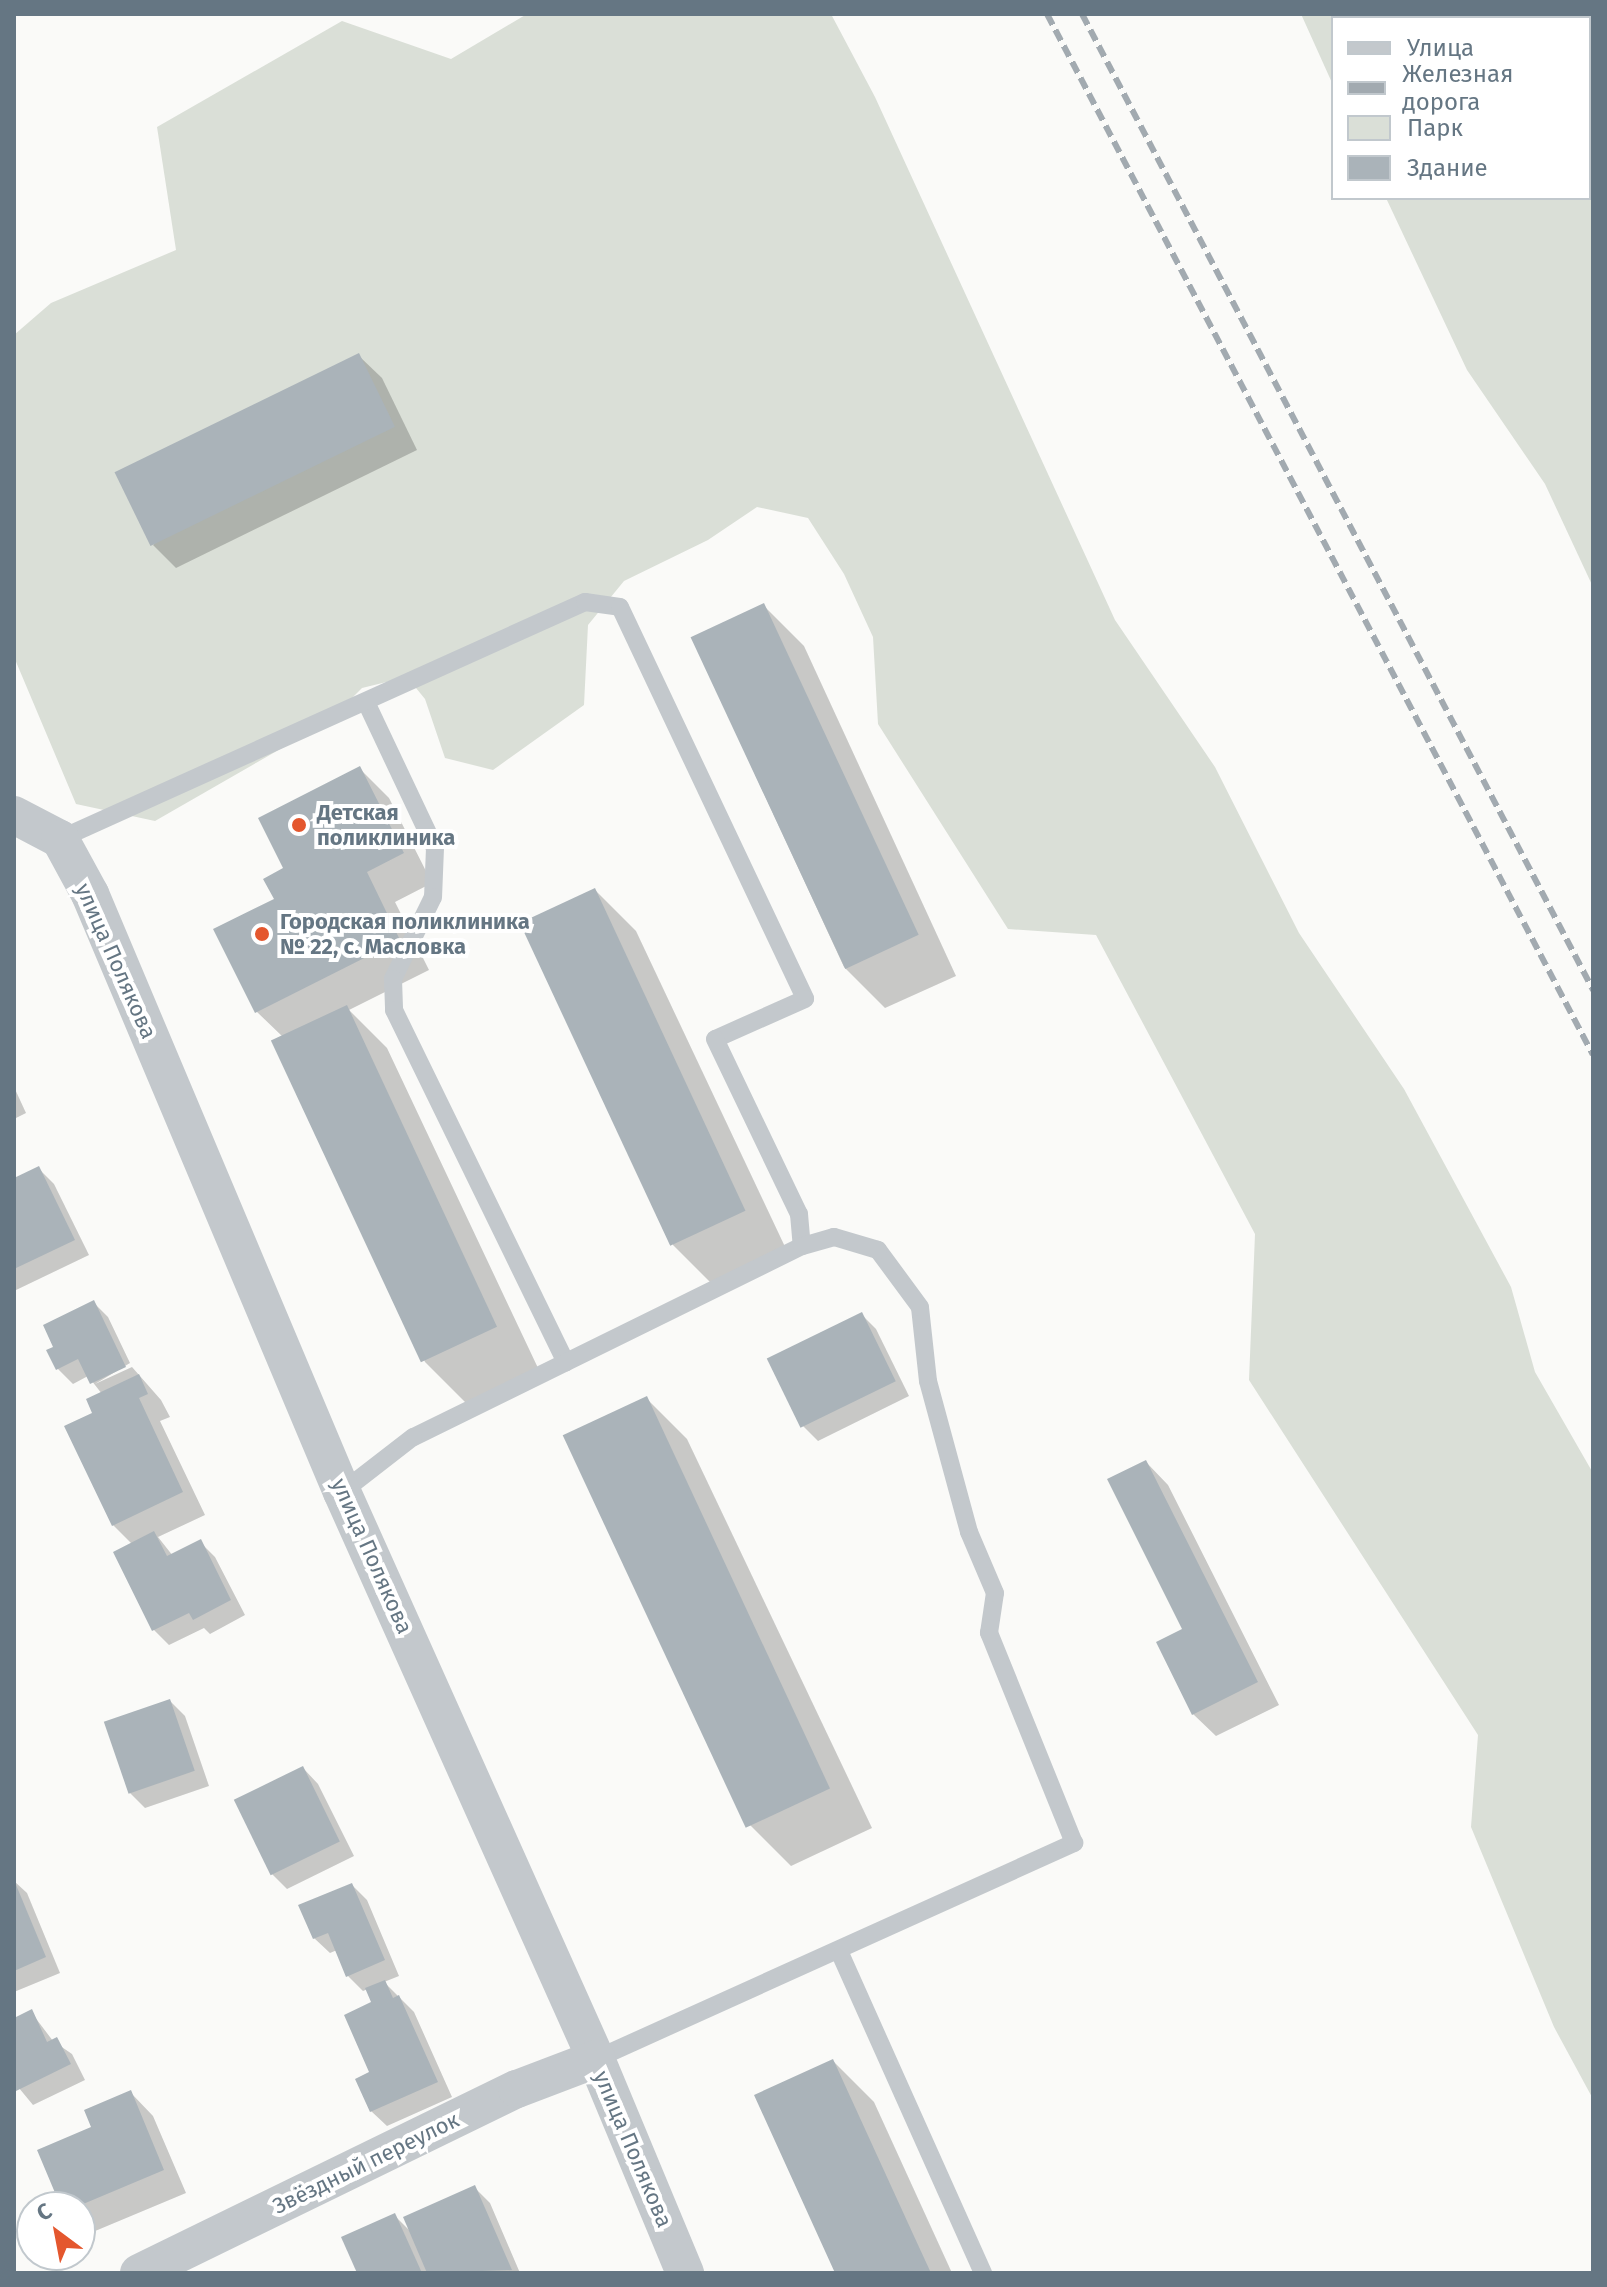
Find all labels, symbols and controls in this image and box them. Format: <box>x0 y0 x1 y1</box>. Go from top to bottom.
legend <box>1331 16 1591 200</box>
text: Улица <box>1407 34 1474 62</box>
text: Железная дорога <box>1402 60 1513 116</box>
text: Парк <box>1407 114 1463 142</box>
text: Здание <box>1407 154 1488 182</box>
place label: Детская поликлиника <box>317 799 455 850</box>
marker: Детская поликлиника <box>288 814 310 836</box>
street label: улица Полякова <box>70 879 162 1043</box>
place label: Городская поликлиника № 22, с. Масловка <box>280 908 530 960</box>
marker: Городская поликлиника № 22, с. Масловка <box>251 923 273 945</box>
street label: улица Полякова <box>326 1474 418 1638</box>
street label: улица Полякова <box>588 2067 678 2231</box>
street label: Звёздный переулок <box>269 2106 463 2220</box>
north arrow <box>16 2191 96 2271</box>
text: С <box>32 2197 57 2227</box>

